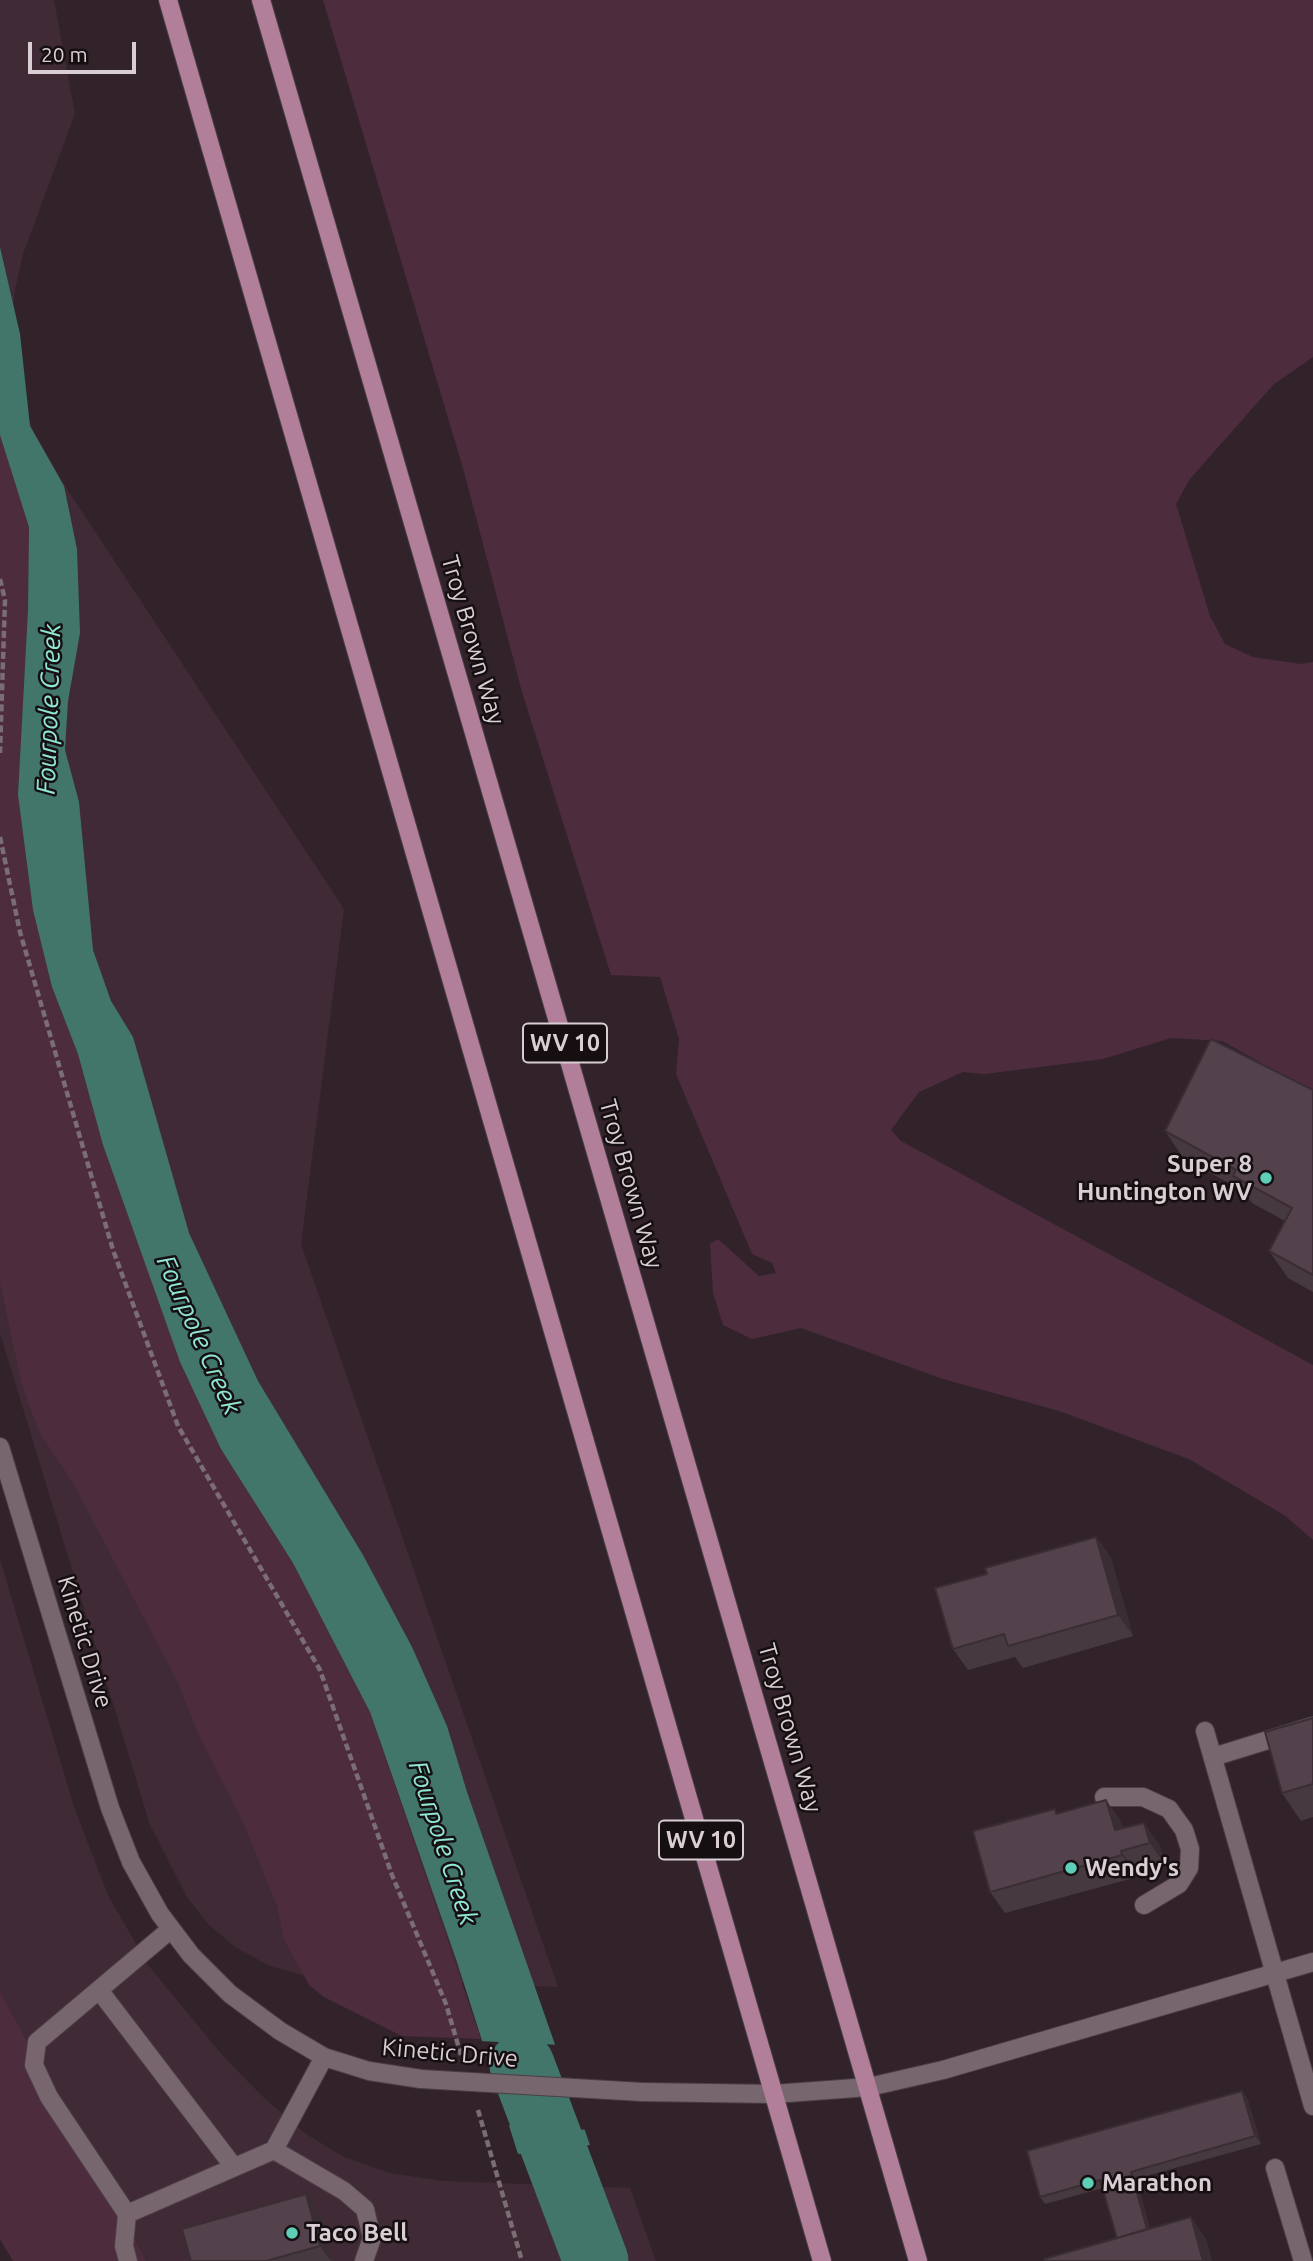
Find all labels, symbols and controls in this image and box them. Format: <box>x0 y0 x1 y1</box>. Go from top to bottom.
scale bar <box>32 28 140 72</box>
text: 20 m <box>41 42 88 66</box>
street label: Troy Brown Way <box>435 552 511 728</box>
water label: Fourpole Creek <box>30 623 68 795</box>
road number: WV 10 <box>523 1024 607 1062</box>
street label: Troy Brown Way <box>593 1096 669 1272</box>
place label: Super 8 Huntington WV <box>1077 1150 1252 1206</box>
marker: Super 8 Huntington WV <box>1258 1170 1274 1186</box>
water label: Fourpole Creek <box>150 1251 248 1419</box>
street label: Kinetic Drive <box>51 1573 119 1711</box>
street label: Troy Brown Way <box>752 1640 828 1816</box>
water label: Fourpole Creek <box>402 1757 484 1929</box>
road number: WV 10 <box>659 1820 743 1859</box>
place label: Wendy's <box>1085 1854 1179 1882</box>
marker: Wendy's <box>1063 1860 1079 1876</box>
street label: Kinetic Drive <box>381 2033 519 2073</box>
place label: Marathon <box>1102 2169 1212 2197</box>
marker: Marathon <box>1080 2175 1096 2191</box>
place label: Taco Bell <box>306 2219 408 2247</box>
marker: Taco Bell <box>284 2225 300 2241</box>

